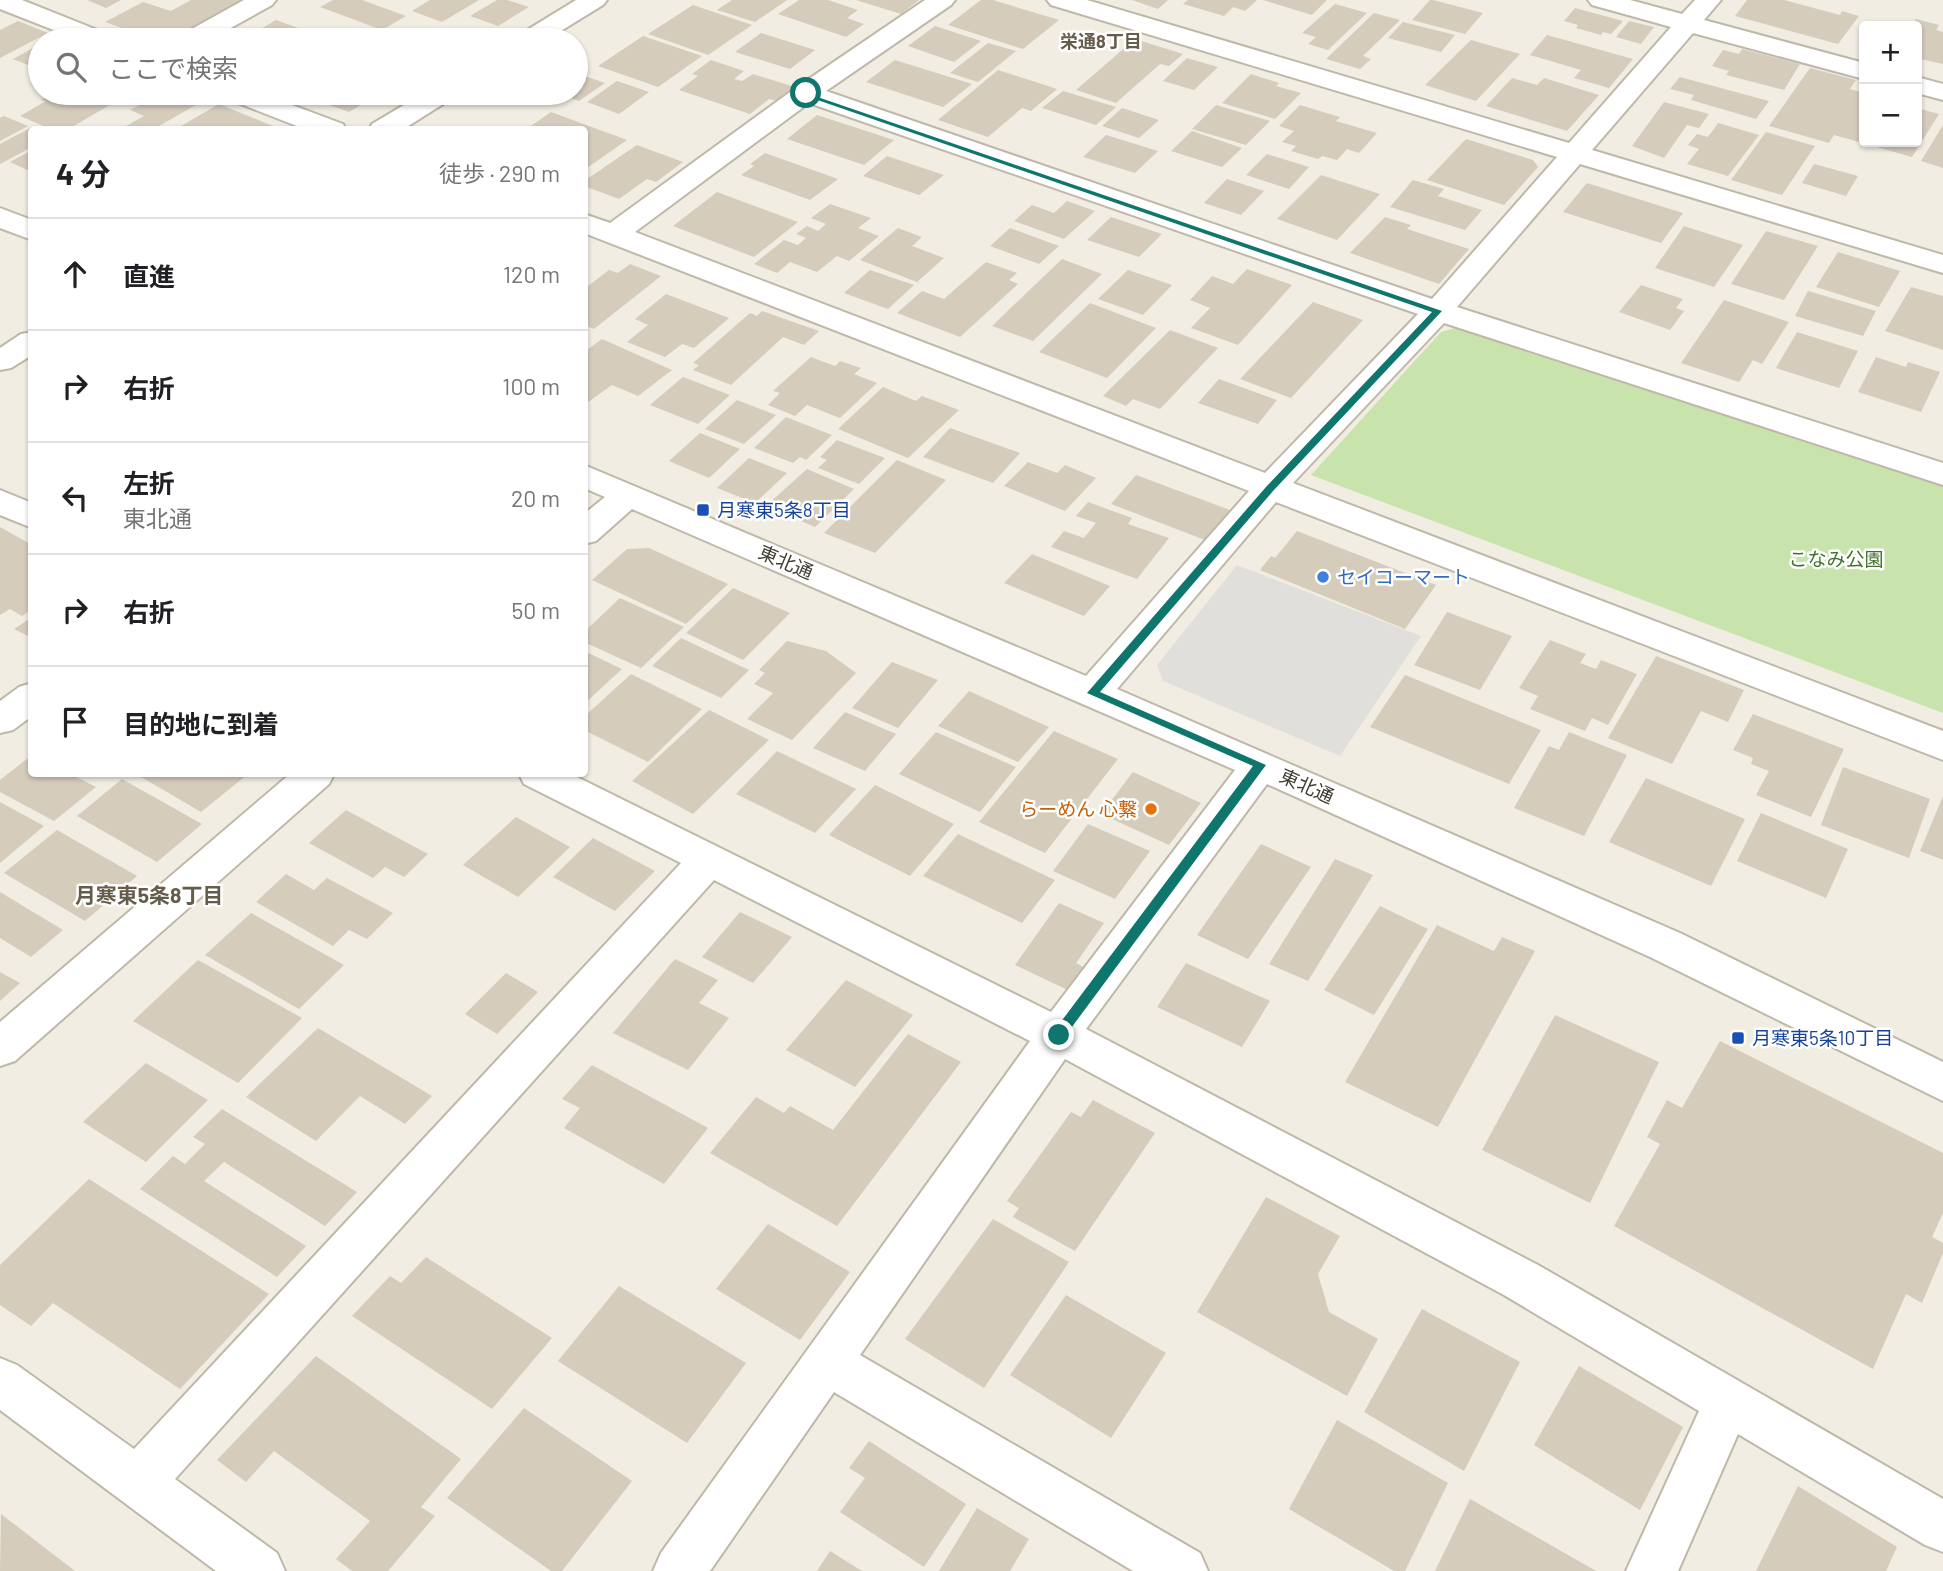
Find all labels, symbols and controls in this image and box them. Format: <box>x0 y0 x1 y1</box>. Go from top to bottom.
map controls <box>1859 21 1922 147</box>
button: + <box>1859 21 1922 84</box>
search box <box>28 28 588 105</box>
district label: 栄通8丁目 <box>1060 30 1142 52</box>
icon: search <box>52 48 90 86</box>
text: ここで検索 <box>108 52 238 83</box>
route start <box>790 77 821 108</box>
button: − <box>1859 84 1922 147</box>
text: 4 分 <box>56 155 110 191</box>
text: 徒歩 · 290 m <box>439 159 560 187</box>
icon: ahead <box>56 255 94 293</box>
text: 直進 <box>123 260 175 291</box>
text: 120 m <box>503 260 560 288</box>
icon: right <box>56 367 94 405</box>
text: 右折 <box>123 372 175 403</box>
text: 100 m <box>502 372 560 400</box>
text: 左折 <box>123 467 175 498</box>
icon: left <box>56 479 94 517</box>
text: 20 m <box>511 484 560 512</box>
place label: 月寒東5条8丁目 <box>717 498 851 521</box>
marker: 月寒東5条8丁目 <box>695 502 711 518</box>
text: 東北通 <box>123 504 192 532</box>
street label: 東北通 <box>755 540 817 583</box>
park label: こなみ公園 <box>1788 547 1884 570</box>
place label: セイコーマート <box>1337 565 1470 588</box>
marker: セイコーマート <box>1315 569 1331 585</box>
icon: right <box>56 591 94 629</box>
text: 右折 <box>123 596 175 627</box>
text: 50 m <box>512 596 560 624</box>
icon: arrive <box>56 703 94 741</box>
text: 目的地に到着 <box>123 708 279 739</box>
street label: 東北通 <box>1276 763 1338 808</box>
place label: らーめん 心繋 <box>1019 797 1137 820</box>
marker: らーめん 心繋 <box>1143 801 1159 817</box>
district label: 月寒東5条8丁目 <box>75 882 223 907</box>
route end <box>1043 1019 1074 1050</box>
place label: 月寒東5条10丁目 <box>1752 1026 1893 1049</box>
marker: 月寒東5条10丁目 <box>1730 1030 1746 1046</box>

